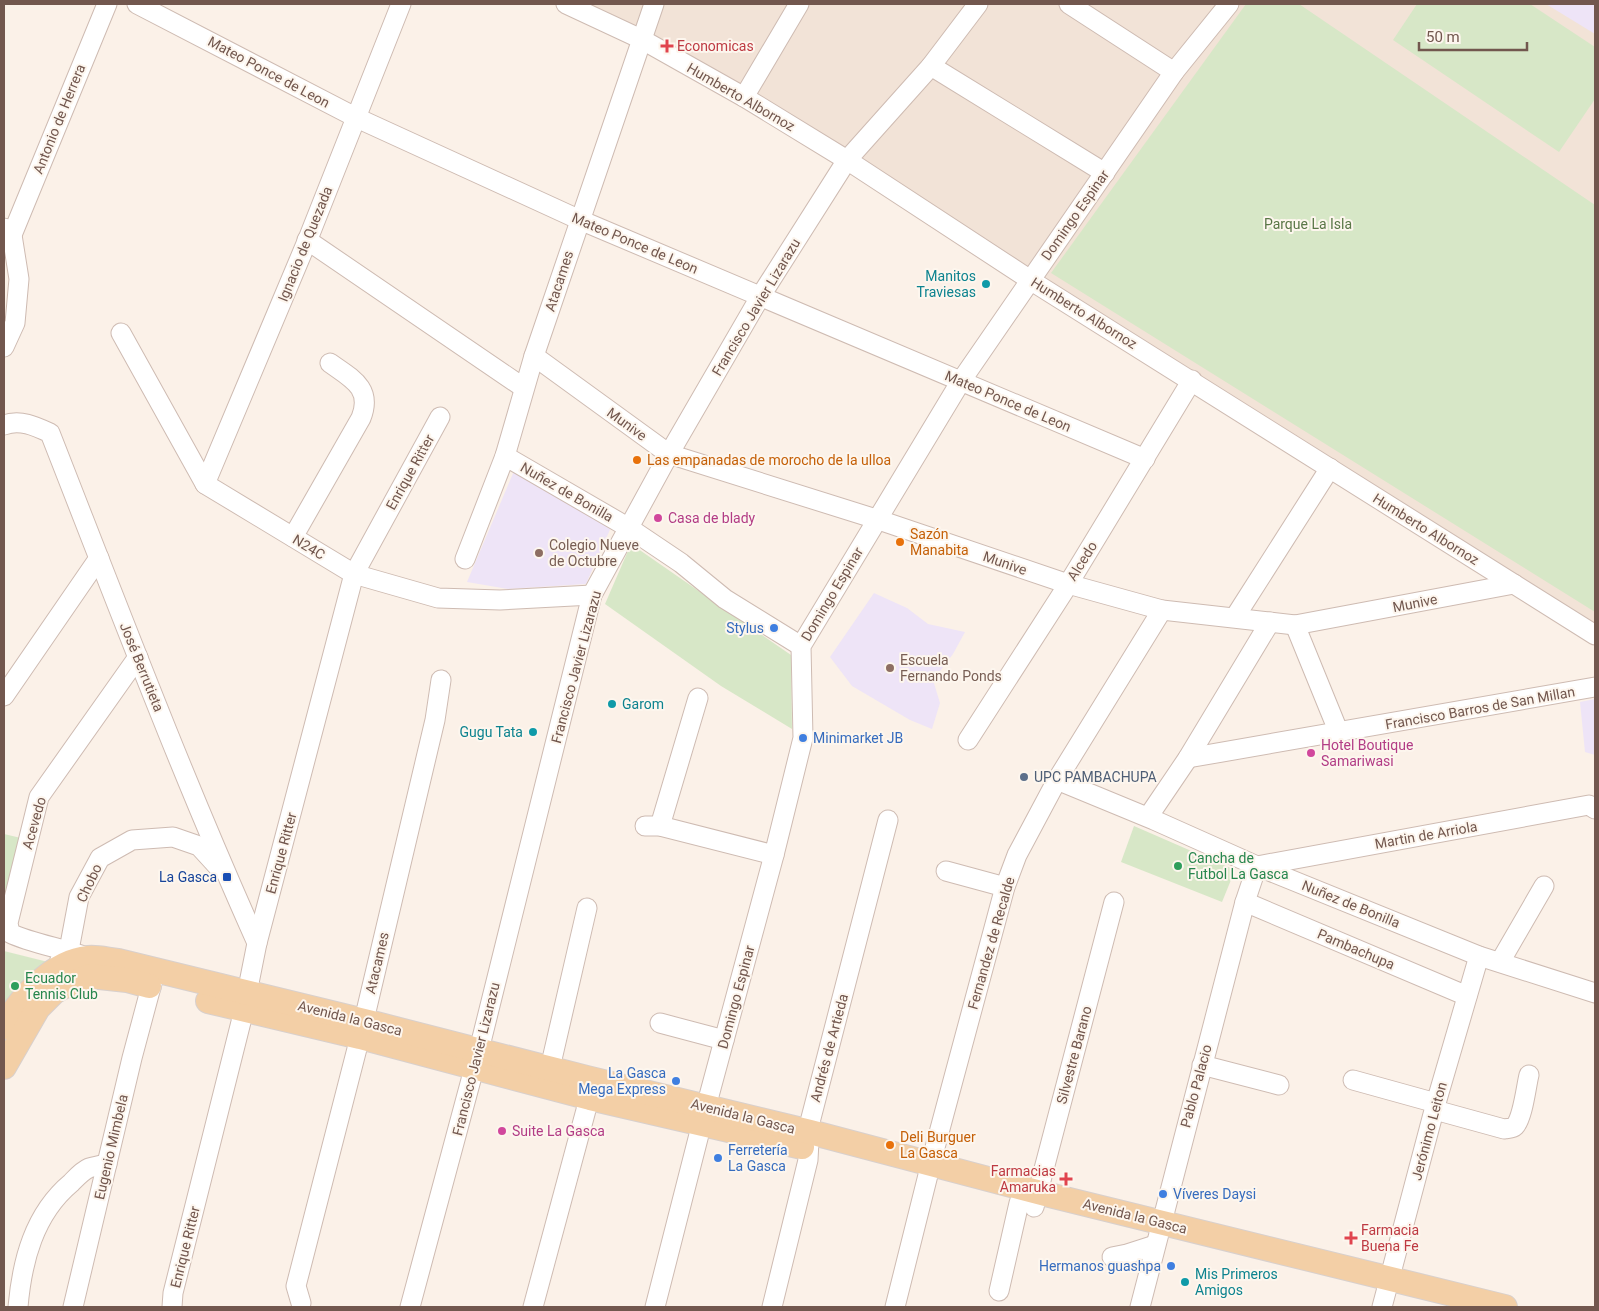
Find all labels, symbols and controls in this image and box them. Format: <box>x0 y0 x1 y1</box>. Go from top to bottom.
scale bar <box>1419 20 1526 52</box>
text: 50 m <box>1426 28 1460 46</box>
street label: Mateo Ponce de Leon <box>205 33 333 111</box>
place label: Economicas <box>677 38 754 54</box>
marker: Economicas <box>661 40 673 52</box>
street label: Humberto Albornoz <box>684 60 798 134</box>
street label: Antonio de Herrera <box>30 62 88 176</box>
street label: Domingo Espinar <box>1038 167 1112 263</box>
street label: Ignacio de Quezada <box>275 184 335 304</box>
street label: Mateo Ponce de Leon <box>570 209 700 277</box>
park label: Parque La Isla <box>1264 216 1352 232</box>
street label: Francisco Javier Lizarazu <box>709 235 803 379</box>
street label: Atacames <box>542 249 576 313</box>
place label: Manitos Traviesas <box>917 268 976 300</box>
street label: Humberto Albornoz <box>1028 274 1140 352</box>
marker: Manitos Traviesas <box>980 278 992 290</box>
street label: Mateo Ponce de Leon <box>943 367 1073 435</box>
street label: Munive <box>604 404 650 444</box>
street label: Enrique Ritter <box>383 431 437 513</box>
place label: Las empanadas de morocho de la ulloa <box>647 452 891 468</box>
marker: Las empanadas de morocho de la ulloa <box>631 454 643 466</box>
street label: Nuñez de Bonilla <box>518 459 616 525</box>
street label: Humberto Albornoz <box>1370 490 1482 568</box>
place label: Casa de blady <box>668 510 756 526</box>
marker: Casa de blady <box>652 512 664 524</box>
place label: Sazón Manabita <box>910 526 969 558</box>
street label: N24C <box>290 531 328 563</box>
marker: Sazón Manabita <box>894 536 906 548</box>
place label: Colegio Nueve de Octubre <box>549 537 639 569</box>
street label: Alcedo <box>1064 538 1100 584</box>
street label: Domingo Espinar <box>798 544 866 644</box>
marker: Colegio Nueve de Octubre <box>533 547 545 559</box>
street label: Munive <box>981 548 1029 578</box>
street label: Francisco Javier Lizarazu <box>548 589 604 745</box>
street label: Munive <box>1391 591 1439 615</box>
street label: José Berrutieta <box>117 620 167 714</box>
place label: Stylus <box>726 620 764 636</box>
marker: Stylus <box>768 622 780 634</box>
place label: Escuela Fernando Ponds <box>900 652 1002 684</box>
marker: Escuela Fernando Ponds <box>884 662 896 674</box>
street label: Francisco Barros de San Millan <box>1384 683 1576 733</box>
place label: Garom <box>622 696 664 712</box>
marker: Garom <box>606 698 618 710</box>
place label: Gugu Tata <box>460 724 523 740</box>
marker: Gugu Tata <box>527 726 539 738</box>
place label: Minimarket JB <box>813 730 903 746</box>
marker: Minimarket JB <box>797 732 809 744</box>
place label: Hotel Boutique Samariwasi <box>1321 737 1413 769</box>
marker: Hotel Boutique Samariwasi <box>1305 747 1317 759</box>
place label: UPC PAMBACHUPA <box>1034 769 1157 785</box>
marker: UPC PAMBACHUPA <box>1018 771 1030 783</box>
street label: Acevedo <box>19 795 49 851</box>
street label: Enrique Ritter <box>262 810 300 896</box>
street label: Martin de Arriola <box>1373 818 1479 852</box>
place label: Cancha de Futbol La Gasca <box>1188 850 1289 882</box>
marker: Cancha de Futbol La Gasca <box>1172 860 1184 872</box>
street label: Chobo <box>73 861 105 905</box>
place label: La Gasca <box>159 869 217 885</box>
marker: La Gasca <box>221 871 233 883</box>
street label: Fernandez de Recalde <box>964 875 1018 1011</box>
street label: Nuñez de Bonilla <box>1300 877 1402 931</box>
street label: Pambachupa <box>1315 926 1397 972</box>
street label: Atacames <box>362 930 392 996</box>
street label: Domingo Espinar <box>714 943 758 1050</box>
place label: Ecuador Tennis Club <box>25 970 98 1002</box>
marker: Ecuador Tennis Club <box>9 980 21 992</box>
street label: Francisco Javier Lizarazu <box>449 981 503 1137</box>
street label: Andrés de Artieda <box>807 992 851 1104</box>
street label: Avenida la Gasca <box>296 997 404 1039</box>
street label: Silvestre Barano <box>1053 1004 1095 1106</box>
street label: Pablo Palacio <box>1177 1043 1215 1129</box>
place label: La Gasca Mega Express <box>578 1065 666 1097</box>
marker: La Gasca Mega Express <box>670 1075 682 1087</box>
street label: Jerónimo Leiton <box>1408 1080 1450 1182</box>
street label: Eugenio Mimbela <box>91 1093 131 1201</box>
street label: Avenida la Gasca <box>689 1095 797 1137</box>
place label: Suite La Gasca <box>512 1123 605 1139</box>
marker: Suite La Gasca <box>496 1125 508 1137</box>
place label: Deli Burguer La Gasca <box>900 1129 976 1161</box>
marker: Deli Burguer La Gasca <box>884 1139 896 1151</box>
place label: Ferretería La Gasca <box>728 1142 788 1174</box>
marker: Ferretería La Gasca <box>712 1152 724 1164</box>
place label: Farmacias Amaruka <box>991 1163 1056 1195</box>
marker: Farmacias Amaruka <box>1060 1173 1072 1185</box>
place label: Víveres Daysi <box>1173 1186 1256 1202</box>
marker: Víveres Daysi <box>1157 1188 1169 1200</box>
street label: Avenida la Gasca <box>1081 1195 1189 1237</box>
street label: Enrique Ritter <box>167 1204 203 1290</box>
place label: Farmacia Buena Fe <box>1361 1222 1419 1254</box>
marker: Farmacia Buena Fe <box>1345 1232 1357 1244</box>
place label: Hermanos guashpa <box>1039 1258 1161 1274</box>
marker: Hermanos guashpa <box>1165 1260 1177 1272</box>
place label: Mis Primeros Amigos <box>1195 1266 1278 1298</box>
marker: Mis Primeros Amigos <box>1179 1276 1191 1288</box>

